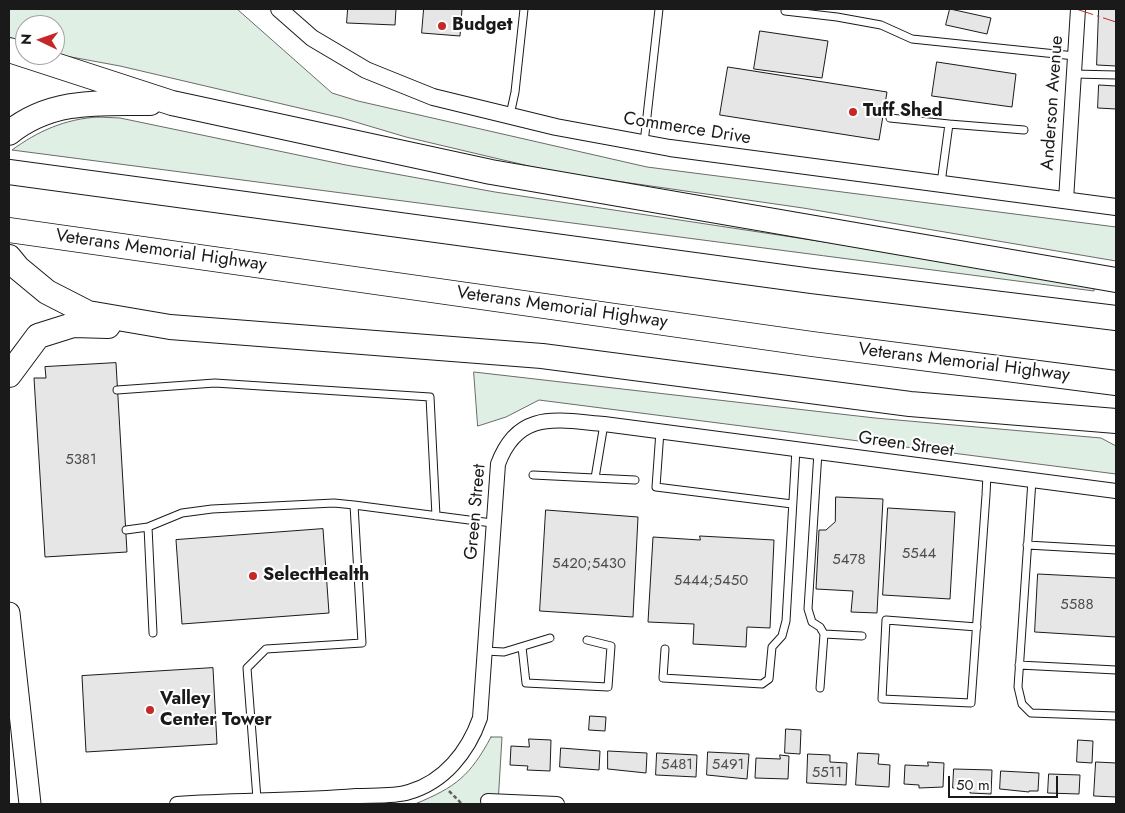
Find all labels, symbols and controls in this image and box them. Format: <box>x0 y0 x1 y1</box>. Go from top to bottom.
north arrow <box>15 15 65 65</box>
place label: Budget <box>452 15 512 37</box>
marker: Budget <box>436 20 448 32</box>
text: N <box>16 33 36 45</box>
street label: Anderson Avenue <box>1038 35 1068 171</box>
place label: Tuff Shed <box>863 101 943 123</box>
marker: Tuff Shed <box>847 106 859 118</box>
street label: Commerce Drive <box>622 108 752 150</box>
street label: Veterans Memorial Highway <box>54 225 268 277</box>
street label: Veterans Memorial Highway <box>455 282 669 334</box>
street label: Veterans Memorial Highway <box>857 339 1071 387</box>
street label: Green Street <box>857 428 955 462</box>
house number: 5381 <box>65 451 97 469</box>
street label: Green Street <box>461 463 491 561</box>
house number: 5544 <box>902 545 936 563</box>
house number: 5478 <box>832 551 866 569</box>
house number: 5420;5430 <box>552 555 626 573</box>
place label: SelectHealth <box>263 565 369 587</box>
marker: SelectHealth <box>247 570 259 582</box>
house number: 5444;5450 <box>674 572 748 590</box>
house number: 5588 <box>1060 596 1094 614</box>
place label: Valley Center Tower <box>160 689 272 732</box>
marker: Valley Center Tower <box>144 704 156 716</box>
house number: 5481 <box>661 756 693 774</box>
house number: 5491 <box>712 756 744 774</box>
house number: 5511 <box>812 764 842 782</box>
scale bar <box>950 766 1060 798</box>
text: 50 m <box>956 774 990 796</box>

